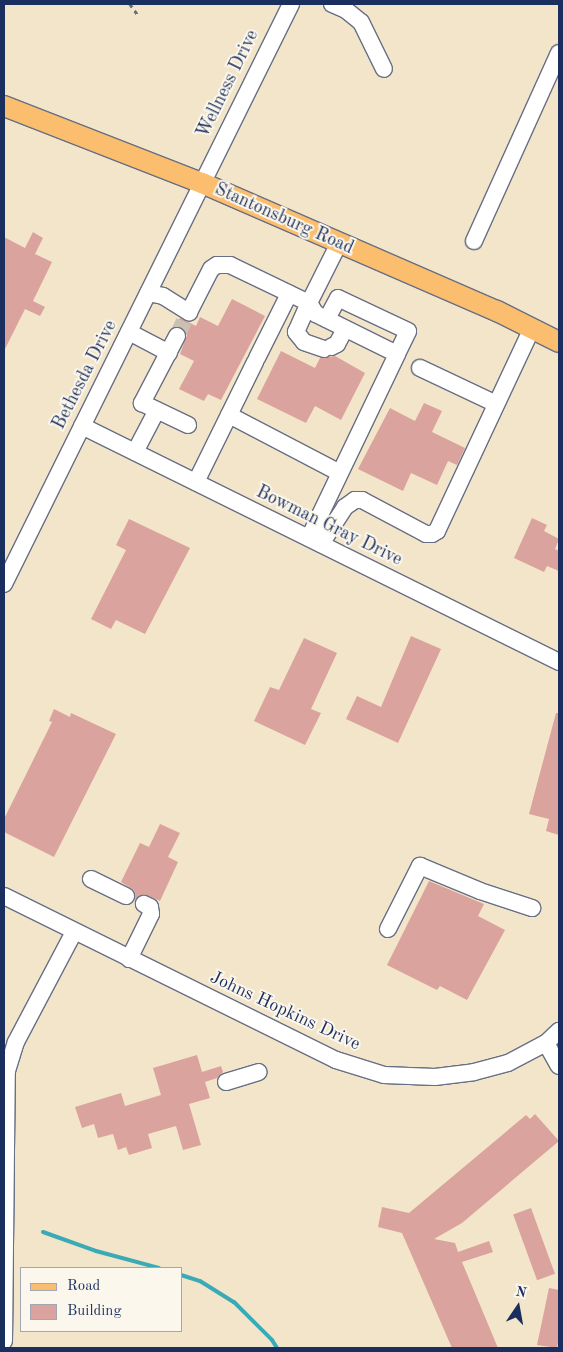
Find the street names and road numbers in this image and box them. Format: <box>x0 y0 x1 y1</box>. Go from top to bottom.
street label: Wellness Drive <box>193 27 263 141</box>
street label: Stantonsburg Road <box>211 179 357 259</box>
street label: Bethesda Drive <box>48 317 122 433</box>
street label: Bowman Gray Drive <box>252 481 406 571</box>
street label: Johns Hopkins Drive <box>206 967 364 1055</box>

